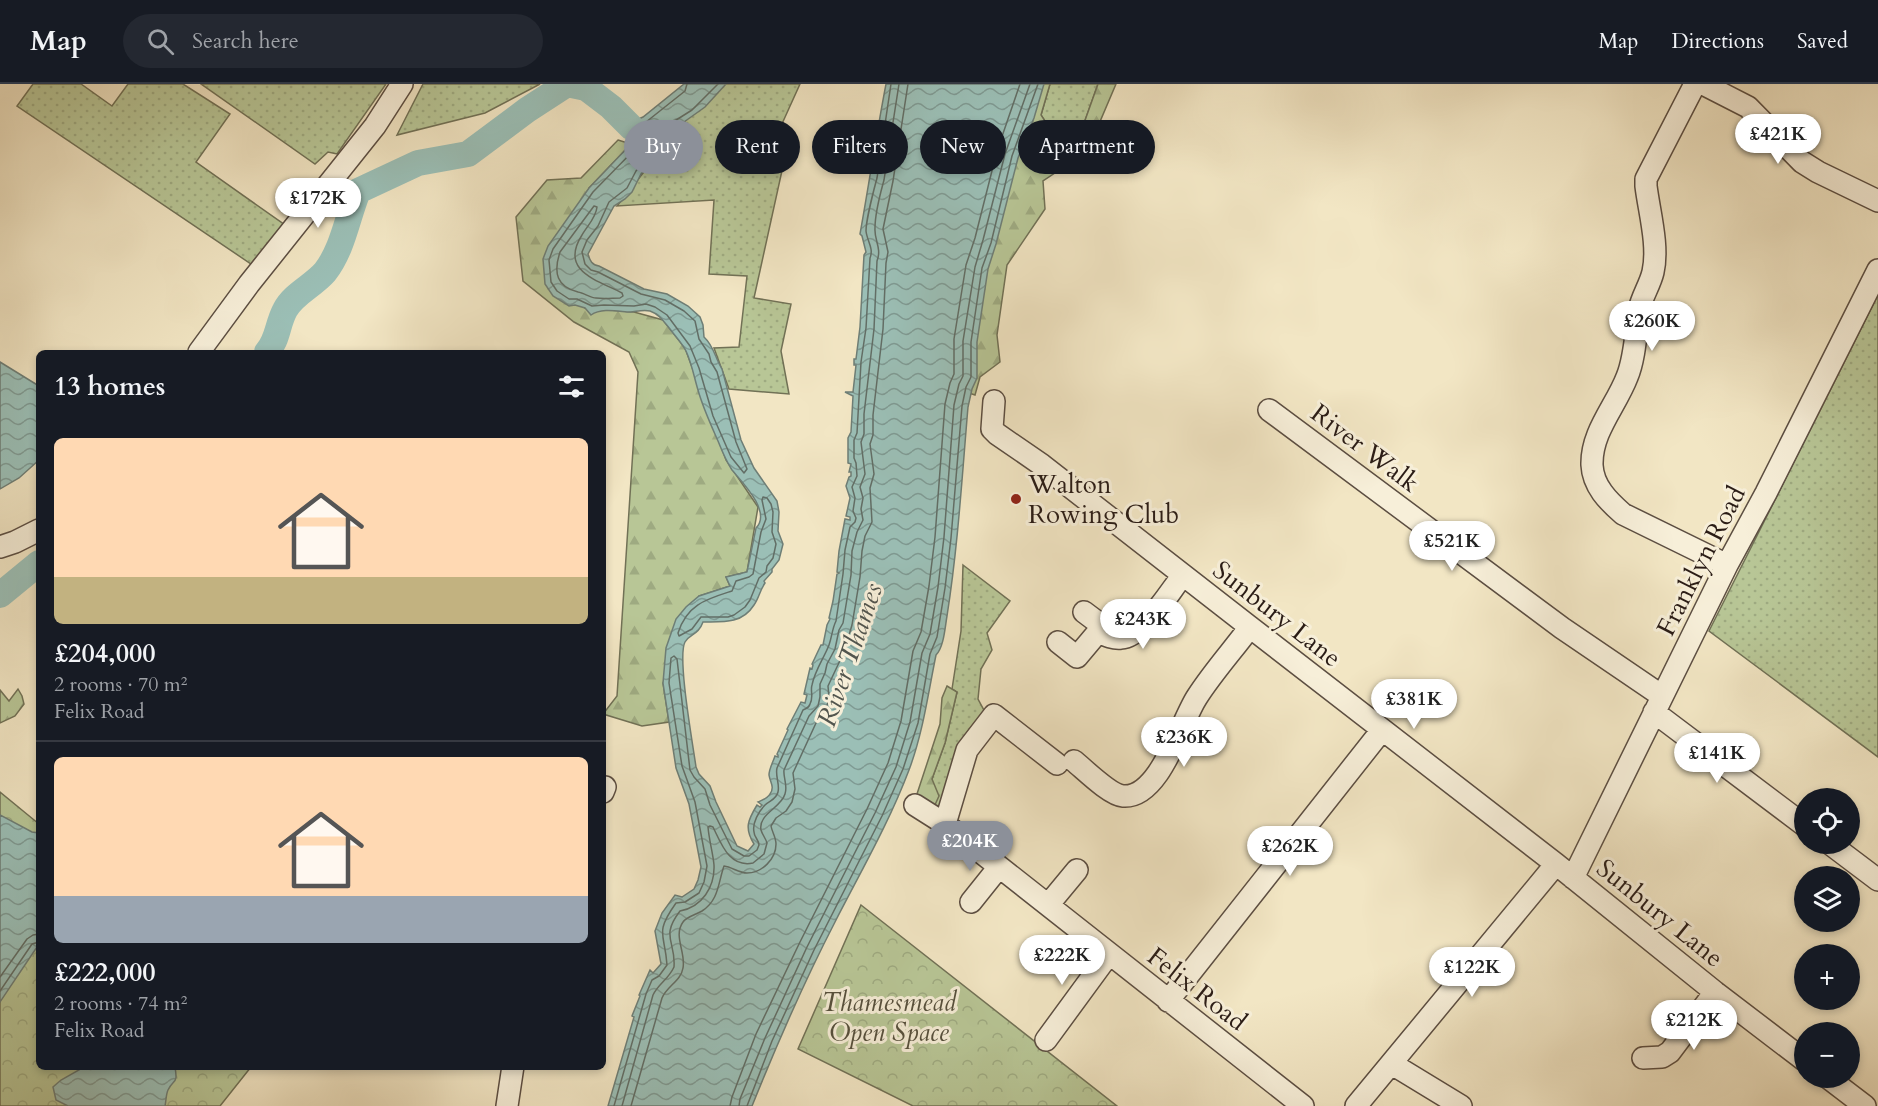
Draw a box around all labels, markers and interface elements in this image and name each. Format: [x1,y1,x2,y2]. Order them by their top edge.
search box [123,14,543,68]
text: Map [30,22,87,60]
icon: search [144,25,177,58]
text: Search here [192,26,299,56]
text: Map [1598,27,1638,56]
text: Directions [1671,27,1764,56]
text: Saved [1797,27,1848,56]
pin: £421K [1736,114,1820,165]
chip: Buy [624,120,703,174]
chip: Rent [715,120,800,174]
chip: Filters [812,120,908,174]
chip: New [920,120,1006,174]
chip: Apartment [1018,120,1155,174]
text: £421K [1749,120,1807,147]
pin: £172K [276,178,360,229]
text: £172K [289,184,347,211]
pin: £260K [1610,301,1694,352]
text: £260K [1623,307,1681,334]
text: 13 homes [54,369,165,404]
icon: filters [555,370,588,403]
street label: River Walk [1304,396,1426,500]
place label: Walton Rowing Club [1027,467,1179,532]
icon: home [267,477,375,585]
street label: Franklyn Road [1648,480,1754,642]
marker: Walton Rowing Club [1009,492,1023,506]
pin: £521K [1410,521,1494,572]
text: £521K [1423,527,1481,554]
street label: Sunbury Lane [1206,553,1348,675]
water label: River Thames [808,578,892,732]
pin: £243K [1101,599,1185,650]
text: £243K [1114,605,1172,632]
text: £204,000 [54,636,156,671]
text: 2 rooms · 70 m² [54,671,187,698]
pin: £381K [1372,679,1456,730]
text: £381K [1385,685,1443,712]
text: Felix Road [54,698,144,725]
pin: £236K [1142,717,1226,768]
text: £236K [1155,723,1213,750]
pin: £141K [1675,733,1759,784]
text: £141K [1688,739,1746,766]
map controls [1794,788,1860,1088]
button: locate [1794,788,1860,854]
icon: home [267,796,375,904]
pin: £204K [928,821,1012,872]
pin: £262K [1248,826,1332,877]
text: £204K [941,827,999,854]
text: £262K [1261,832,1319,859]
street label: Sunbury Lane [1589,851,1731,975]
button: layers [1794,866,1860,932]
pin: £222K [1020,935,1104,986]
street label: Felix Road [1140,939,1254,1039]
text: £222K [1033,941,1091,968]
button: + [1794,944,1860,1010]
pin: £122K [1430,947,1514,998]
text: £122K [1443,953,1501,980]
text: £222,000 [54,955,156,990]
park label: Thamesmead Open Space [822,985,958,1050]
text: 2 rooms · 74 m² [54,990,187,1017]
pin: £212K [1652,1000,1736,1051]
text: £212K [1665,1006,1723,1033]
text: Felix Road [54,1017,144,1044]
button: − [1794,1022,1860,1088]

